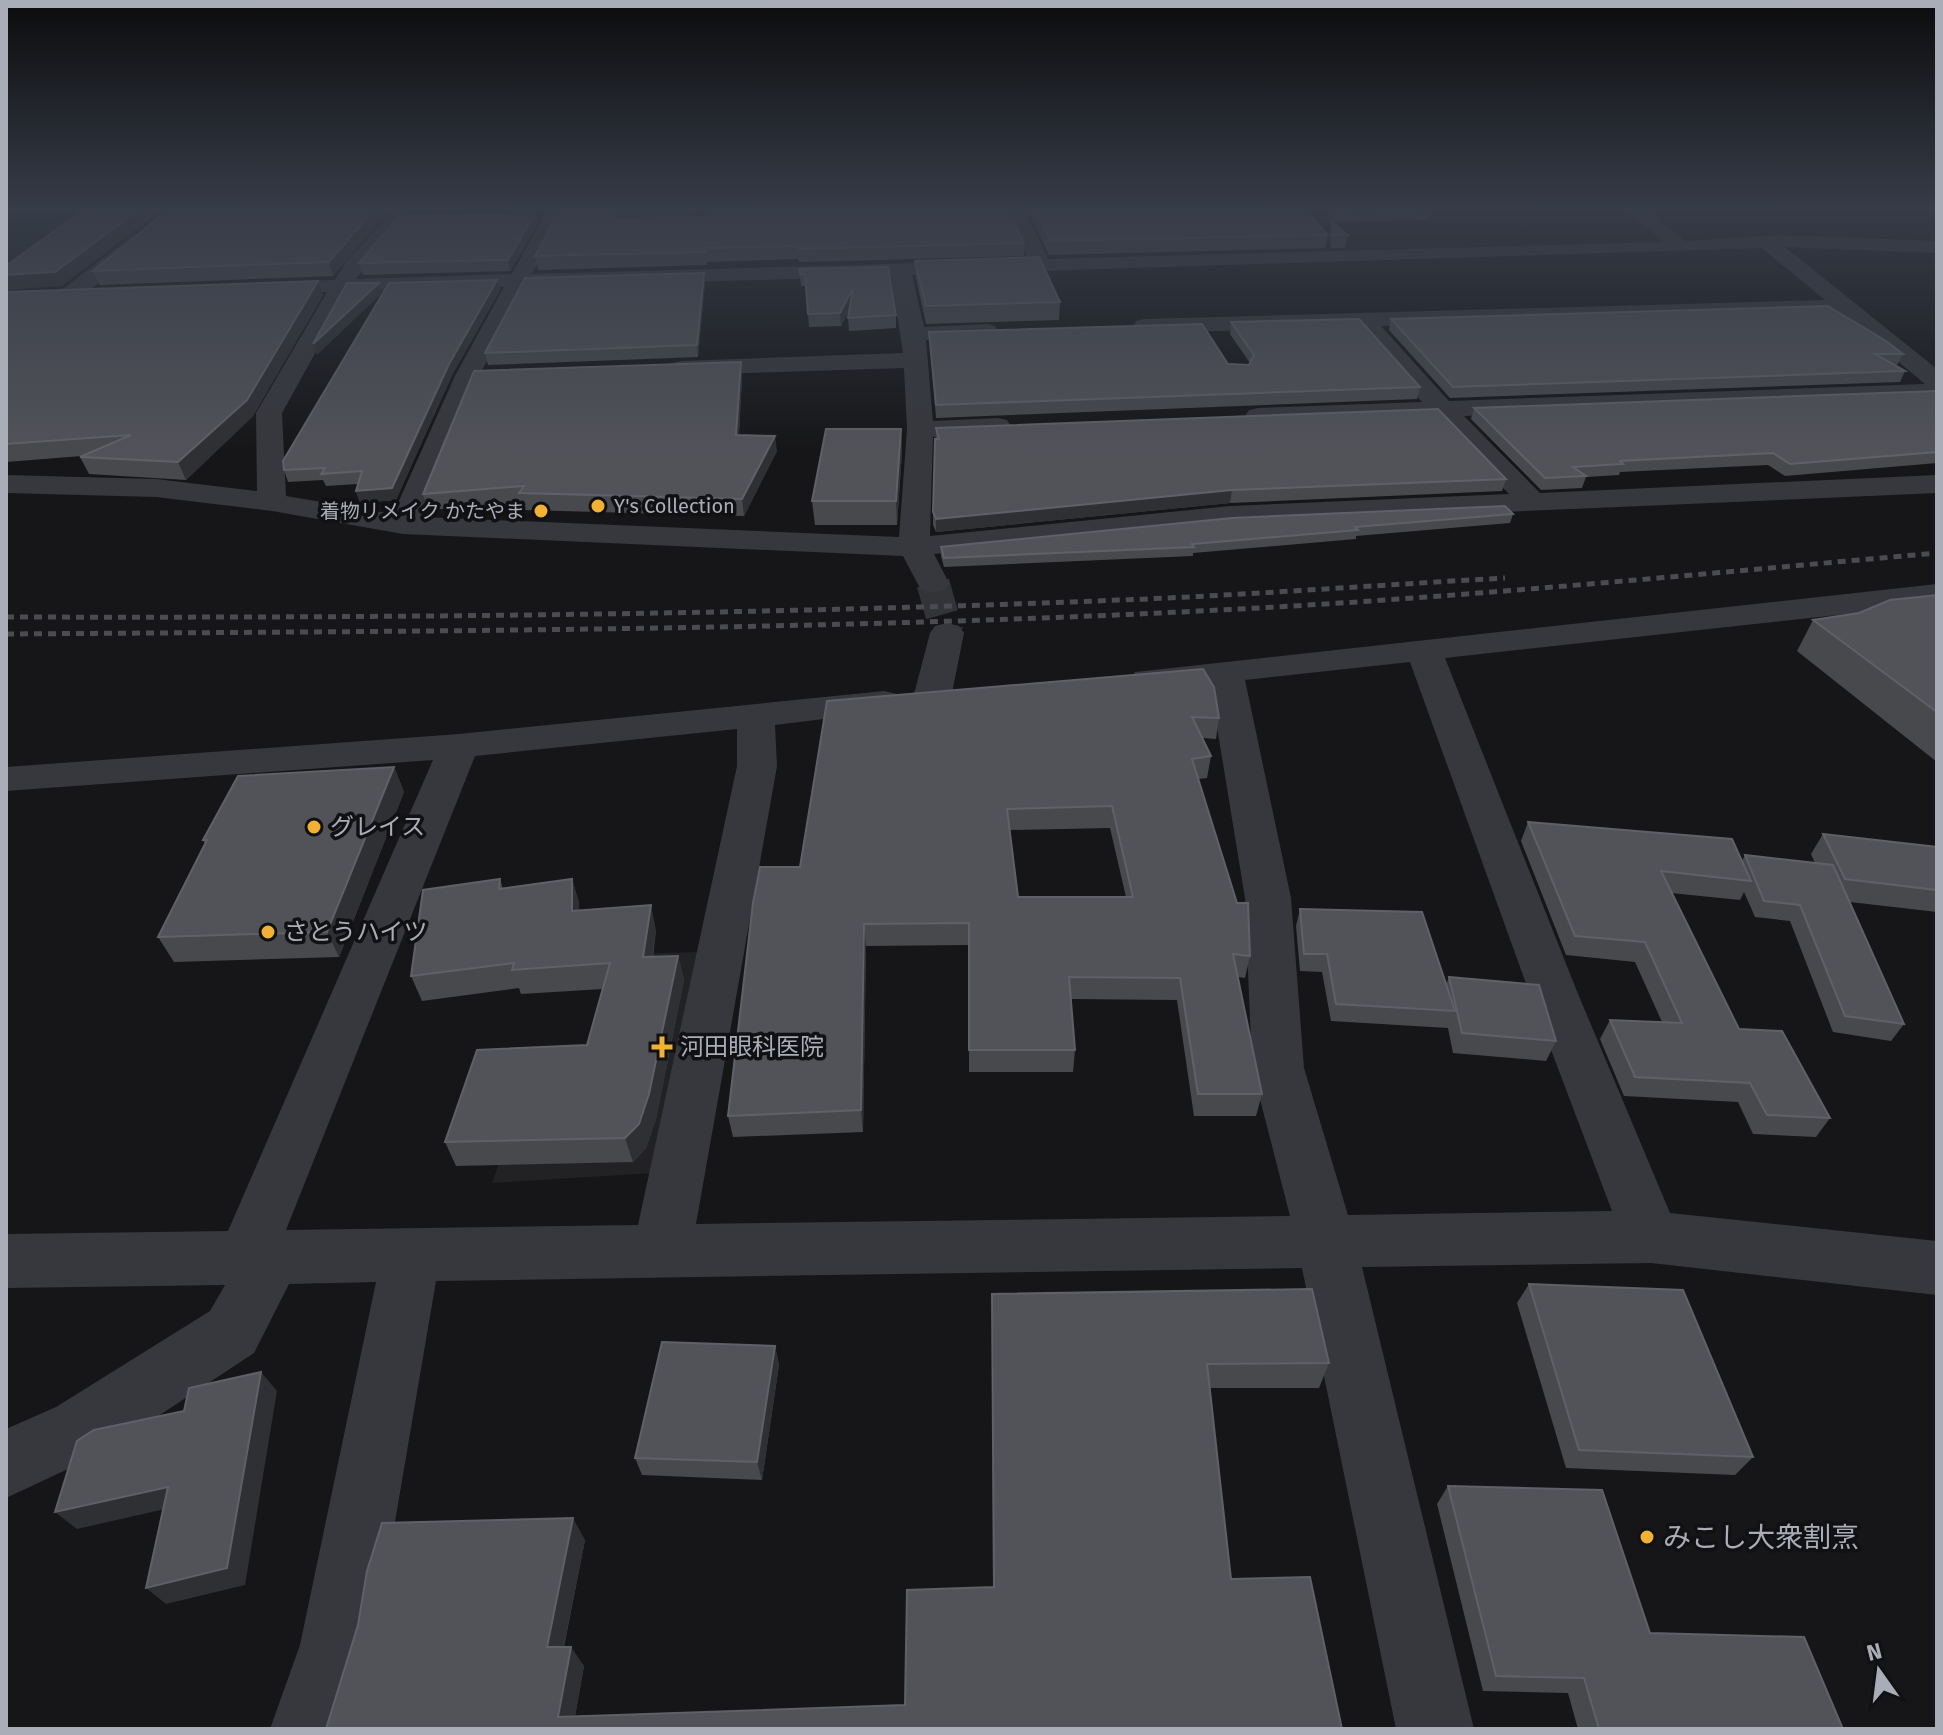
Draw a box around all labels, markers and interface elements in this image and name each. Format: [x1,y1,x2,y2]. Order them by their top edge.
place label: Y's Collection [614,494,735,518]
marker: Y's Collection [589,497,607,515]
place label: 着物リメイク かたやま [320,499,525,523]
marker: 着物リメイク かたやま [532,502,550,520]
place label: グレイス [330,813,425,841]
marker: グレイス [305,818,323,836]
place label: さとうハイツ [284,918,428,946]
marker: さとうハイツ [259,923,277,941]
place label: 河田眼科医院 [680,1033,824,1061]
marker: 河田眼科医院 [651,1036,673,1058]
place label: みこし大衆割烹 [1663,1521,1859,1554]
marker: みこし大衆割烹 [1638,1528,1656,1546]
north arrow [1839,1631,1919,1711]
text: N [1864,1637,1885,1667]

